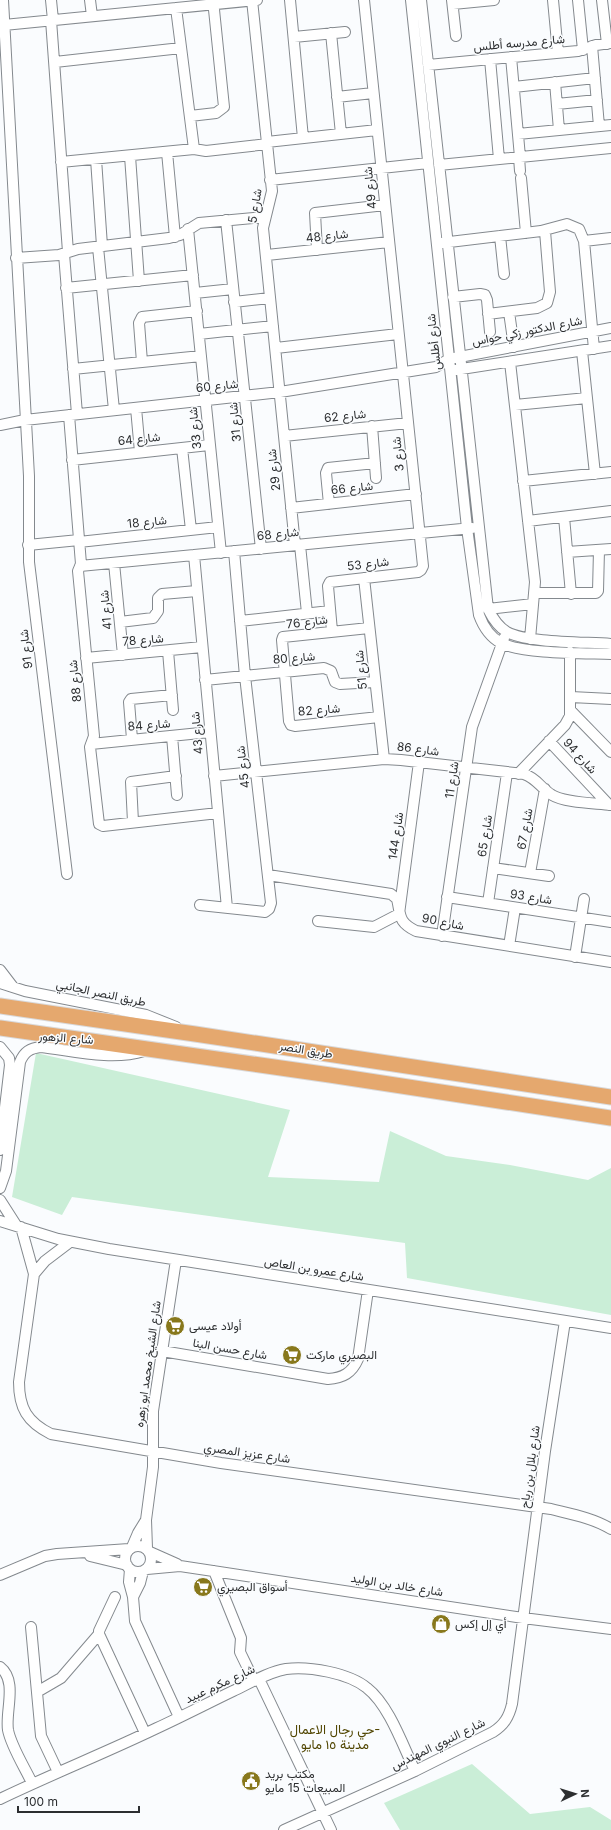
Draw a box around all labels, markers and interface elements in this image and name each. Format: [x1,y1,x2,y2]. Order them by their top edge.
street label: شارع مدرسه أطلس [473,31,566,56]
street label: شارع 49 [360,166,381,210]
street label: شارع 5 [244,188,267,225]
street label: شارع 48 [305,226,349,247]
street label: شارع الدكتور زكي حواس [470,312,584,352]
street label: شارع أطلس [423,313,446,371]
street label: شارع 60 [195,376,239,397]
street label: شارع 31 [225,401,246,443]
street label: شارع 33 [185,406,206,450]
street label: شارع 62 [323,406,367,427]
street label: شارع 64 [117,429,161,450]
street label: شارع 3 [388,436,409,472]
street label: شارع 29 [264,448,285,492]
street label: شارع 66 [330,478,374,499]
street label: شارع 18 [126,512,168,533]
street label: شارع 68 [256,524,300,545]
street label: شارع 53 [346,553,390,576]
street label: شارع 41 [96,589,117,631]
street label: شارع 76 [285,612,329,633]
street label: شارع 91 [16,628,37,670]
street label: شارع 78 [122,630,164,651]
street label: شارع 80 [272,648,316,669]
street label: شارع 51 [351,649,372,691]
street label: شارع 88 [65,659,86,703]
street label: شارع 82 [297,700,341,721]
street label: شارع 43 [187,711,208,755]
street label: شارع 84 [127,715,171,736]
street label: شارع 94 [559,735,600,778]
street label: شارع 86 [396,738,440,761]
street label: شارع 45 [232,745,255,789]
street label: شارع 11 [441,760,464,800]
street label: شارع 67 [513,807,537,851]
street label: شارع 144 [385,811,408,861]
street label: شارع 65 [474,814,497,858]
street label: شارع 93 [509,886,553,909]
street label: شارع 90 [420,910,465,935]
street label: طريق النصر الجانبي [54,976,148,1012]
street label: شارع الزهور [37,1028,94,1049]
street label: طريق النصر [277,1038,334,1062]
street label: شارع عمرو بن العاص [263,1253,365,1286]
street label: شارع الشيخ محمد ابو زهره [131,1300,166,1428]
supermarket icon: أولاد عيسى [164,1315,186,1337]
place label: أولاد عيسى [189,1318,242,1334]
street label: شارع حسن البنا [191,1335,268,1364]
supermarket icon: البصيري ماركت [281,1344,303,1366]
place label: البصيري ماركت [306,1347,377,1365]
street label: شارع بلال بن رباح [516,1425,545,1510]
street label: شارع عزيز المصري [202,1439,291,1469]
street label: شارع خالد بن الوليد [350,1570,444,1601]
supermarket icon: أسواق البصيري [192,1576,214,1598]
place label: أسواق البصيري [217,1579,288,1597]
shop icon: أي إل إكس [430,1613,452,1635]
place label: أي إل إكس [455,1616,507,1634]
street label: شارع مكرم عبيد [182,1661,258,1708]
street label: شارع النبوي المهندس [388,1714,489,1776]
district label: حي رجال الاعمال- مدينة ١٥ مايو [290,1721,380,1753]
place label: مكتب بريد المبيعات 15 مايو [265,1766,345,1796]
public building icon: مكتب بريد المبيعات 15 مايو [240,1770,262,1792]
north arrow [555,1774,595,1814]
scale bar [18,1788,139,1814]
text: N [578,1789,592,1798]
text: 100 m [24,1794,58,1809]

